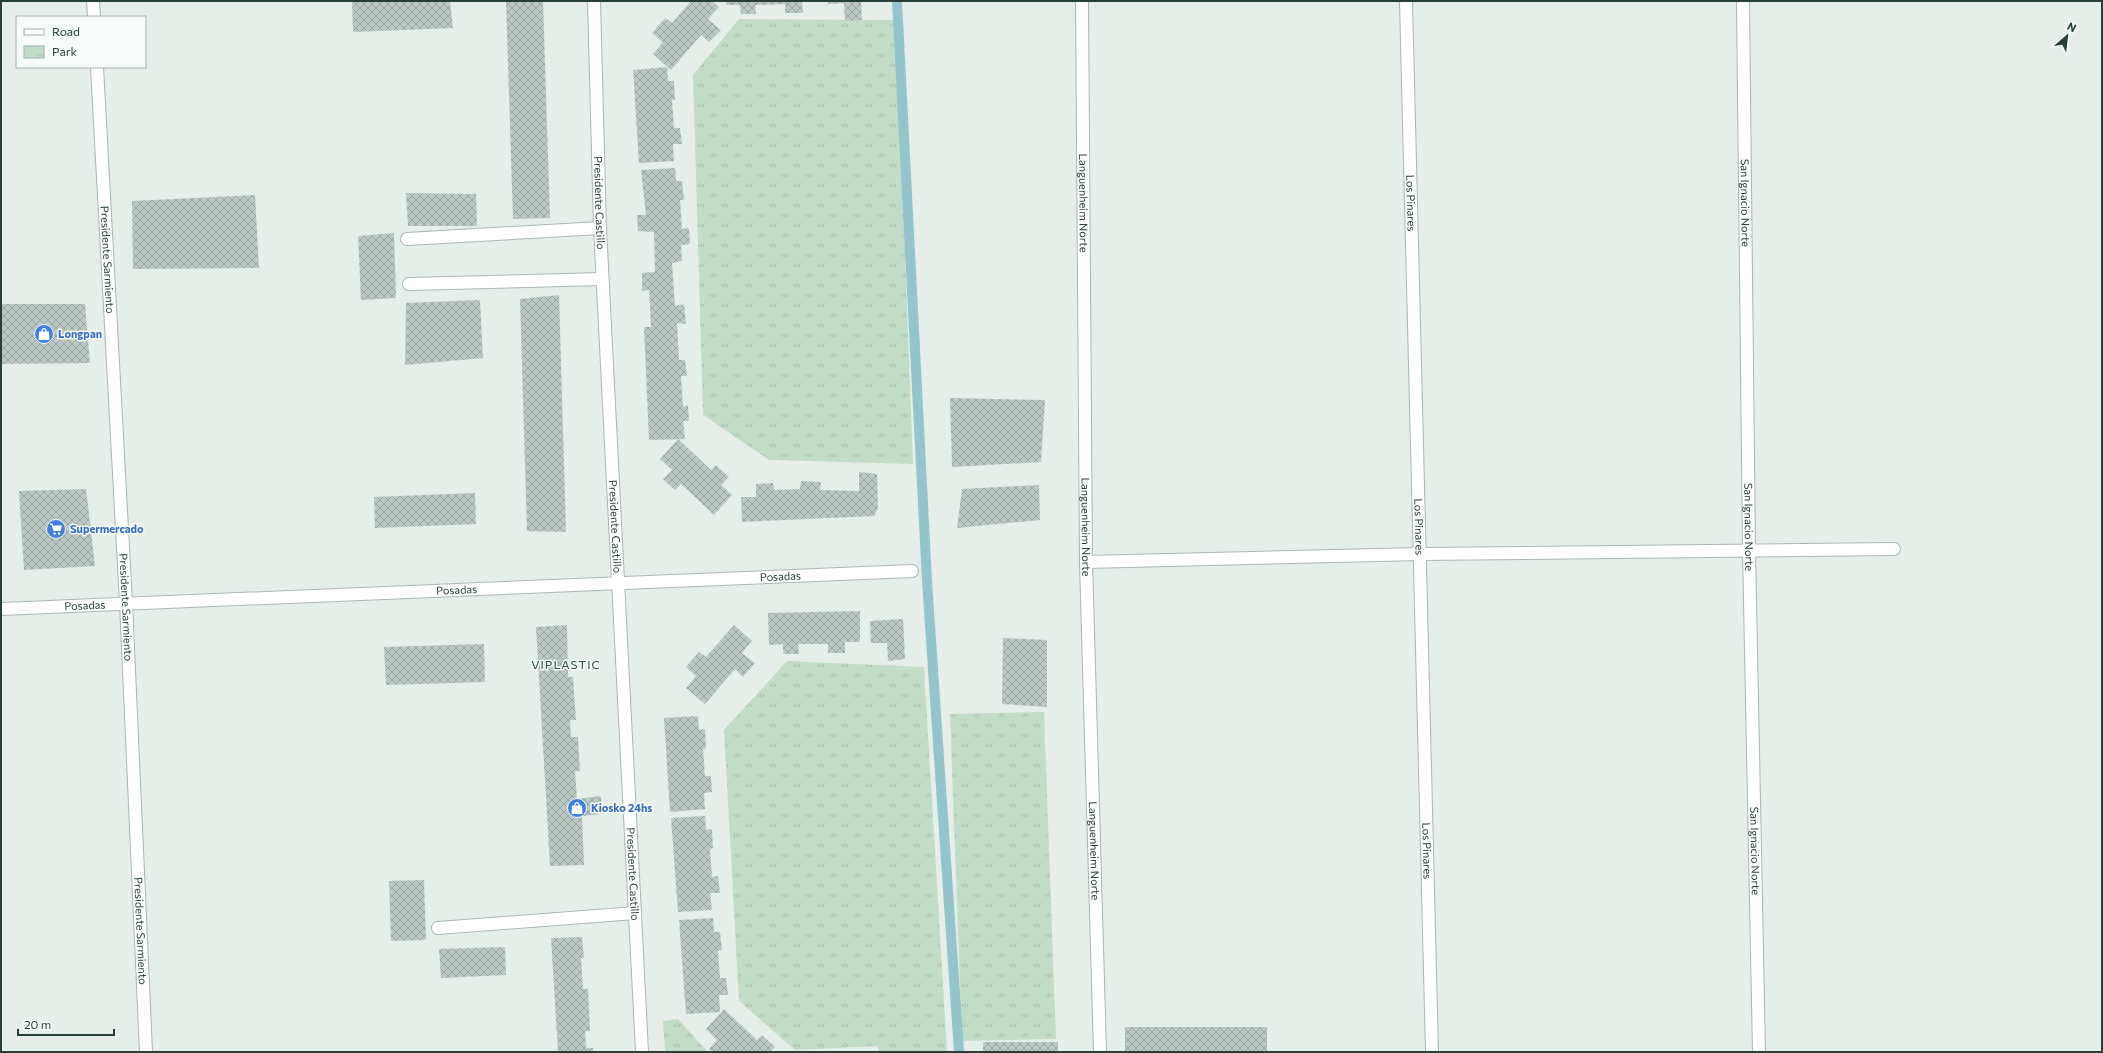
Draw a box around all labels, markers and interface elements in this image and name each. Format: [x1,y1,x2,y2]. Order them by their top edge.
legend [16,16,146,68]
north arrow [2047,16,2087,56]
text: N [2065,19,2079,34]
text: Road [52,24,80,38]
text: Park [52,44,78,58]
street label: Languenheim Norte [1077,154,1091,253]
street label: Presidente Castillo [592,156,608,250]
street label: San Ignacio Norte [1739,159,1753,247]
street label: Los Pinares [1404,174,1419,231]
street label: Presidente Sarmiento [99,206,117,314]
shop icon: Longpan [33,323,55,345]
place label: Longpan [58,327,102,340]
street label: Languenheim Norte [1079,478,1093,577]
street label: Presidente Castillo [607,480,625,574]
street label: San Ignacio Norte [1742,483,1756,571]
street label: Los Pinares [1412,498,1427,555]
supermarket icon: Supermercado [45,518,67,540]
place label: Supermercado [70,522,144,535]
street label: Presidente Sarmiento [117,553,136,662]
street label: Posadas [759,569,801,583]
street label: Posadas [436,582,477,597]
street label: Posadas [64,598,106,612]
district label: VIPLASTIC [531,657,601,671]
shop icon: Kiosko 24hs [566,797,588,819]
place label: Kiosko 24hs [591,801,652,814]
street label: Languenheim Norte [1087,801,1103,901]
street label: San Ignacio Norte [1748,807,1763,895]
street label: Los Pinares [1420,822,1435,879]
street label: Presidente Castillo [625,827,642,921]
street label: Presidente Sarmiento [132,877,150,985]
scale bar [18,1011,114,1037]
text: 20 m [24,1017,51,1031]

